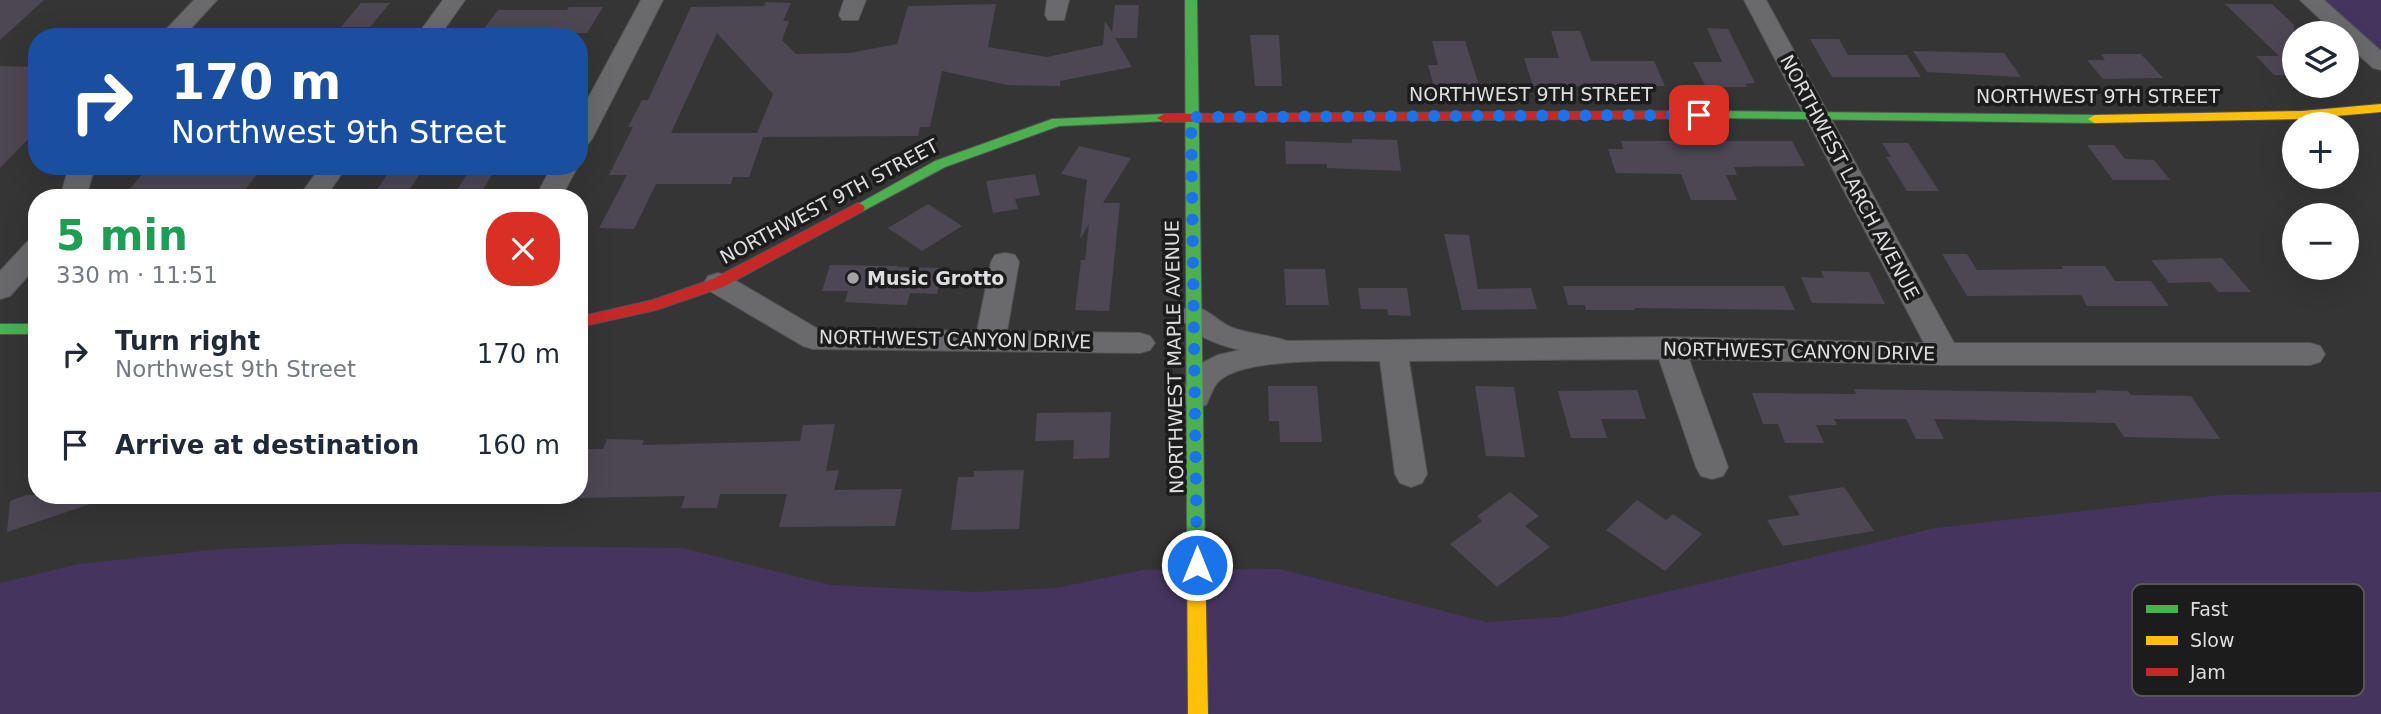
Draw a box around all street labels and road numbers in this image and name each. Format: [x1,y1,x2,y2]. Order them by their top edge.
street label: NORTHWEST LARCH AVENUE [1776,51,1924,303]
street label: NORTHWEST 9TH STREET [1409,83,1653,105]
street label: NORTHWEST 9TH STREET [1976,85,2220,107]
street label: NORTHWEST 9TH STREET [716,134,942,268]
street label: NORTHWEST MAPLE AVENUE [1161,220,1187,494]
street label: NORTHWEST CANYON DRIVE [819,326,1091,352]
street label: NORTHWEST CANYON DRIVE [1663,338,1935,364]

